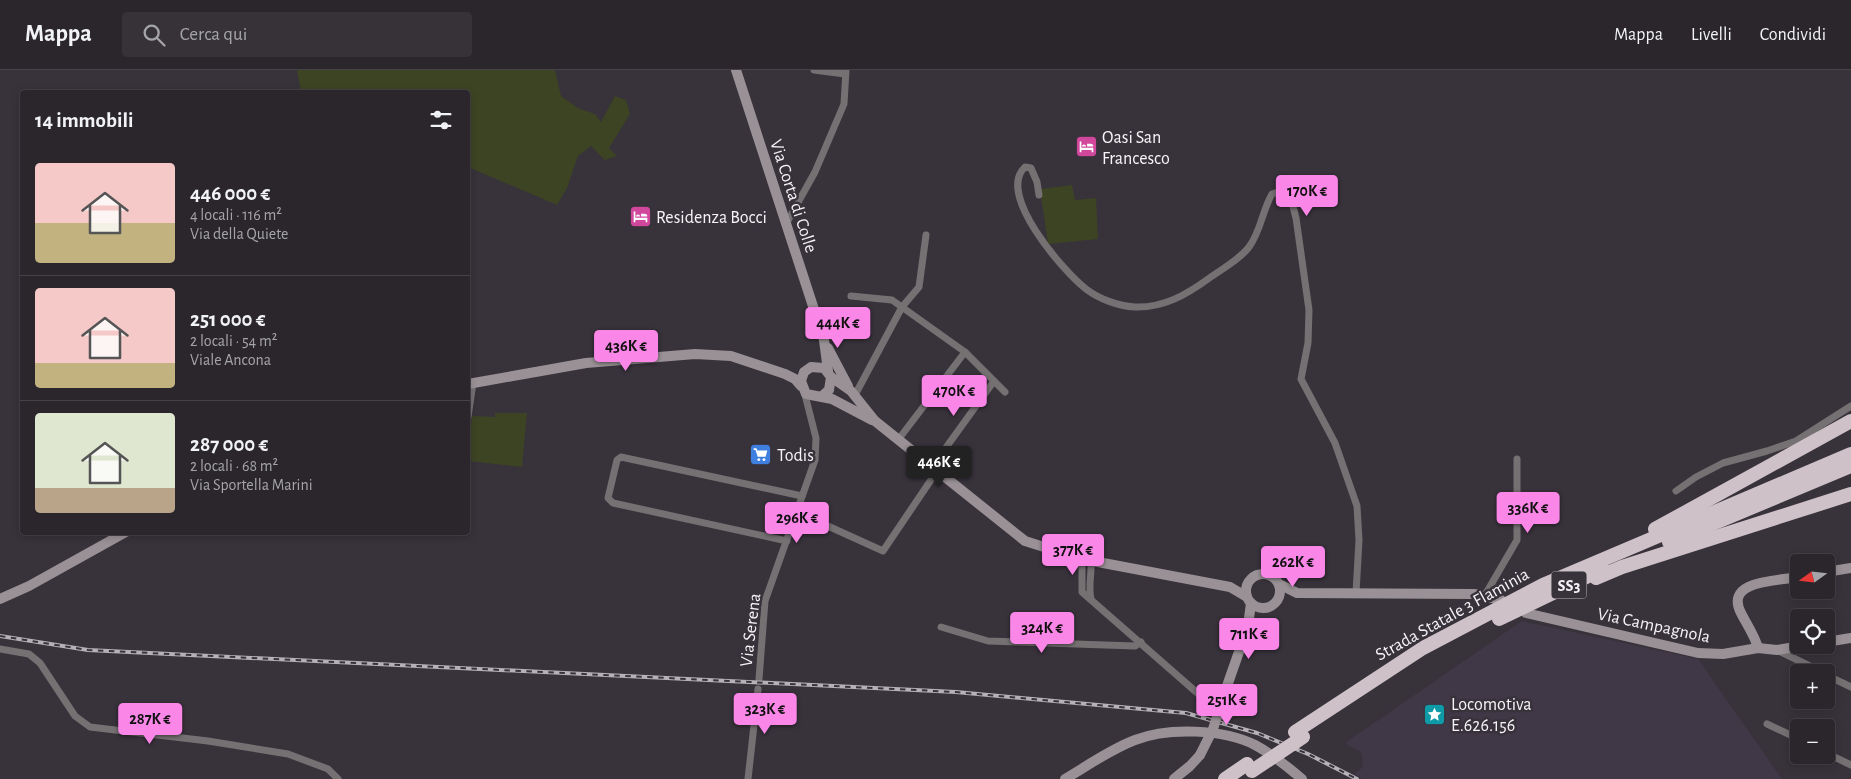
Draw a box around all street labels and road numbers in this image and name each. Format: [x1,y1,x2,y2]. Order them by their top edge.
street label: Via Corta di Colle [766,137,820,255]
street label: Strada Statale 3 Flaminia [1373,565,1532,665]
road number: SS3 [1552,572,1586,598]
street label: Via Serena [738,592,764,668]
street label: Via Campagnola [1596,605,1712,647]

